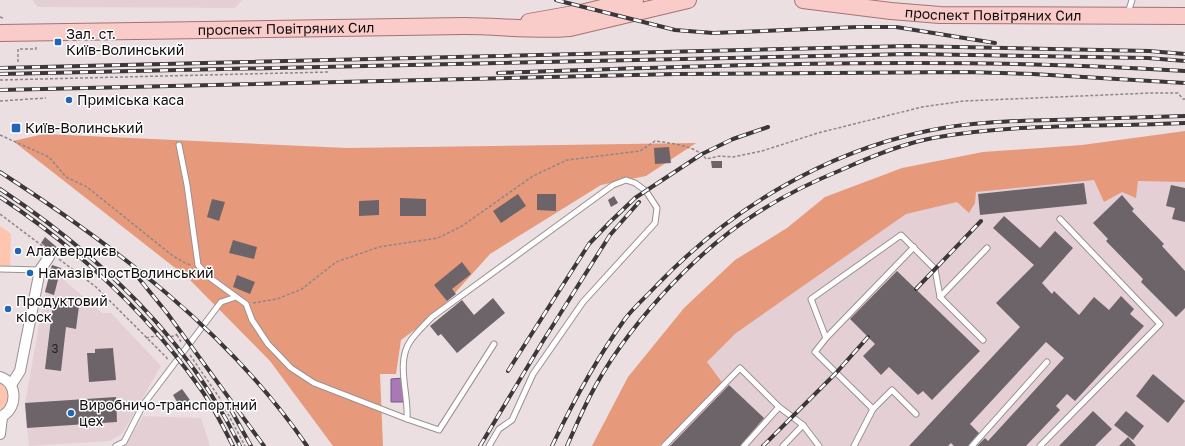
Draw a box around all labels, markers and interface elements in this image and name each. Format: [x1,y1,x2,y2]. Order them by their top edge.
street label: проспект Повітряних Сил [904,3,1082,24]
street label: проспект Повітряних Сил [197,18,374,38]
place label: Зал. ст. Київ-Волинський [66,25,184,58]
marker: Зал. ст. Київ-Волинський [53,37,63,47]
place label: Приміська каса [77,91,184,108]
marker: Приміська каса [64,95,74,105]
place label: Київ-Волинський [25,119,143,136]
marker: Київ-Волинський [10,122,22,134]
place label: Алахвердиєв [26,242,117,259]
marker: Алахвердиєв [13,246,23,256]
place label: Намазів ПостВолинський [38,264,213,281]
marker: Намазів ПостВолинський [25,268,35,278]
place label: Продуктовий кіоск [16,292,108,325]
marker: Продуктовий кіоск [3,304,13,314]
house number: 3 [51,341,59,356]
place label: Виробничо-транспортний цех [79,396,257,429]
marker: Виробничо-транспортний цех [66,408,76,418]

